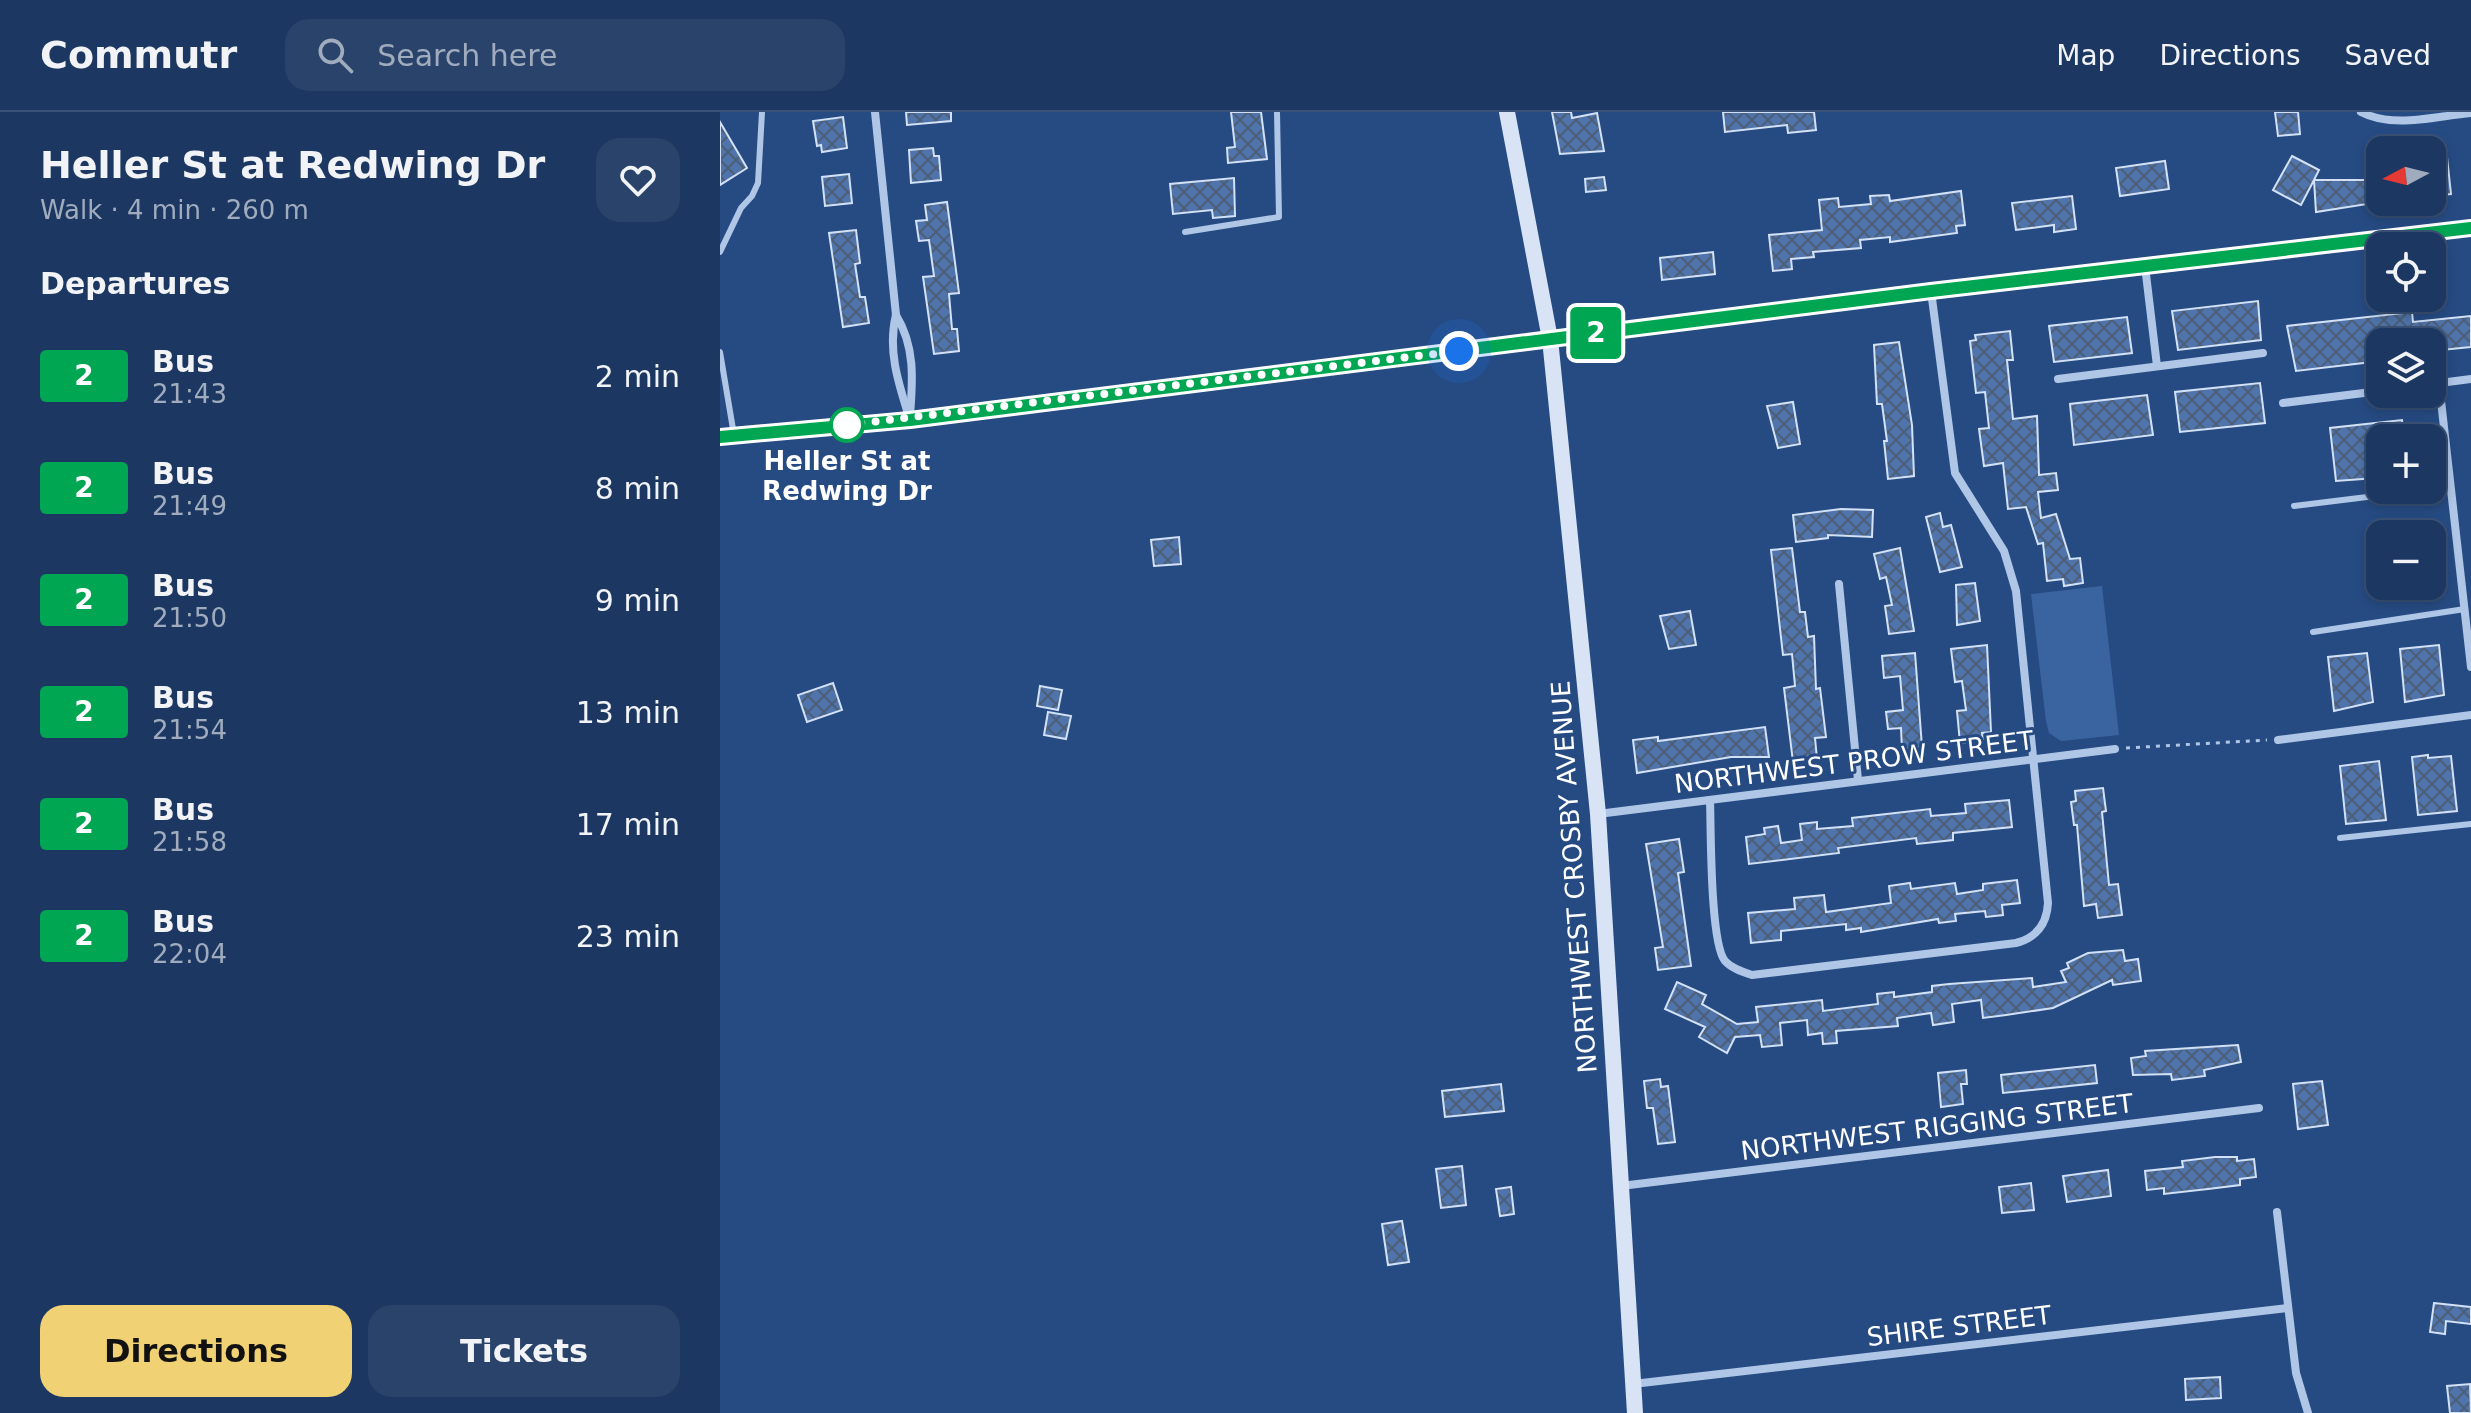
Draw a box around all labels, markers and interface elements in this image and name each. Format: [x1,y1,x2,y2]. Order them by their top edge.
search box [285,19,845,91]
text: Commutr [40,33,237,77]
icon: search [313,33,357,77]
text: Search here [377,38,557,73]
text: Map [2056,39,2115,72]
text: Directions [2159,39,2300,72]
text: Saved [2344,39,2431,72]
north arrow [2366,136,2446,216]
map controls [2366,136,2446,600]
button: heart [596,138,680,222]
text: Heller St at Redwing Dr [40,143,545,187]
text: Walk · 4 min · 260 m [40,195,309,225]
button: locate [2366,232,2446,312]
text: Departures [40,266,230,301]
line badge: 2 [1570,307,1622,359]
text: 2 [1586,316,1606,349]
button: layers [2366,328,2446,408]
your location [1439,331,1479,371]
text: Bus [152,344,214,379]
text: 2 [74,359,94,392]
text: 2 min [595,359,680,394]
text: 21:43 [152,379,227,409]
marker: Heller St at Redwing Dr [830,408,864,442]
button: + [2366,424,2446,504]
place label: Heller St at Redwing Dr [762,446,932,506]
text: Bus [152,456,214,491]
text: 2 [74,471,94,504]
text: 8 min [595,471,680,506]
text: 21:49 [152,491,227,521]
button: − [2366,520,2446,600]
text: Bus [152,568,214,603]
text: 2 [74,583,94,616]
text: 9 min [595,583,680,618]
text: 21:50 [152,603,227,633]
text: Bus [152,680,214,715]
street label: NORTHWEST CROSBY AVENUE [1545,680,1603,1074]
text: 2 [74,695,94,728]
text: 13 min [576,695,680,730]
text: 21:54 [152,715,227,745]
street label: NORTHWEST PROW STREET [1673,725,2035,799]
text: Bus [152,792,214,827]
text: 2 [74,807,94,840]
text: 17 min [576,807,680,842]
text: 21:58 [152,827,227,857]
text: Bus [152,904,214,939]
text: 2 [74,919,94,952]
text: 23 min [576,919,680,954]
text: 22:04 [152,939,227,969]
street label: NORTHWEST RIGGING STREET [1739,1088,2135,1166]
street label: SHIRE STREET [1865,1300,2053,1352]
button: Directions [40,1305,352,1397]
button: Tickets [368,1305,680,1397]

